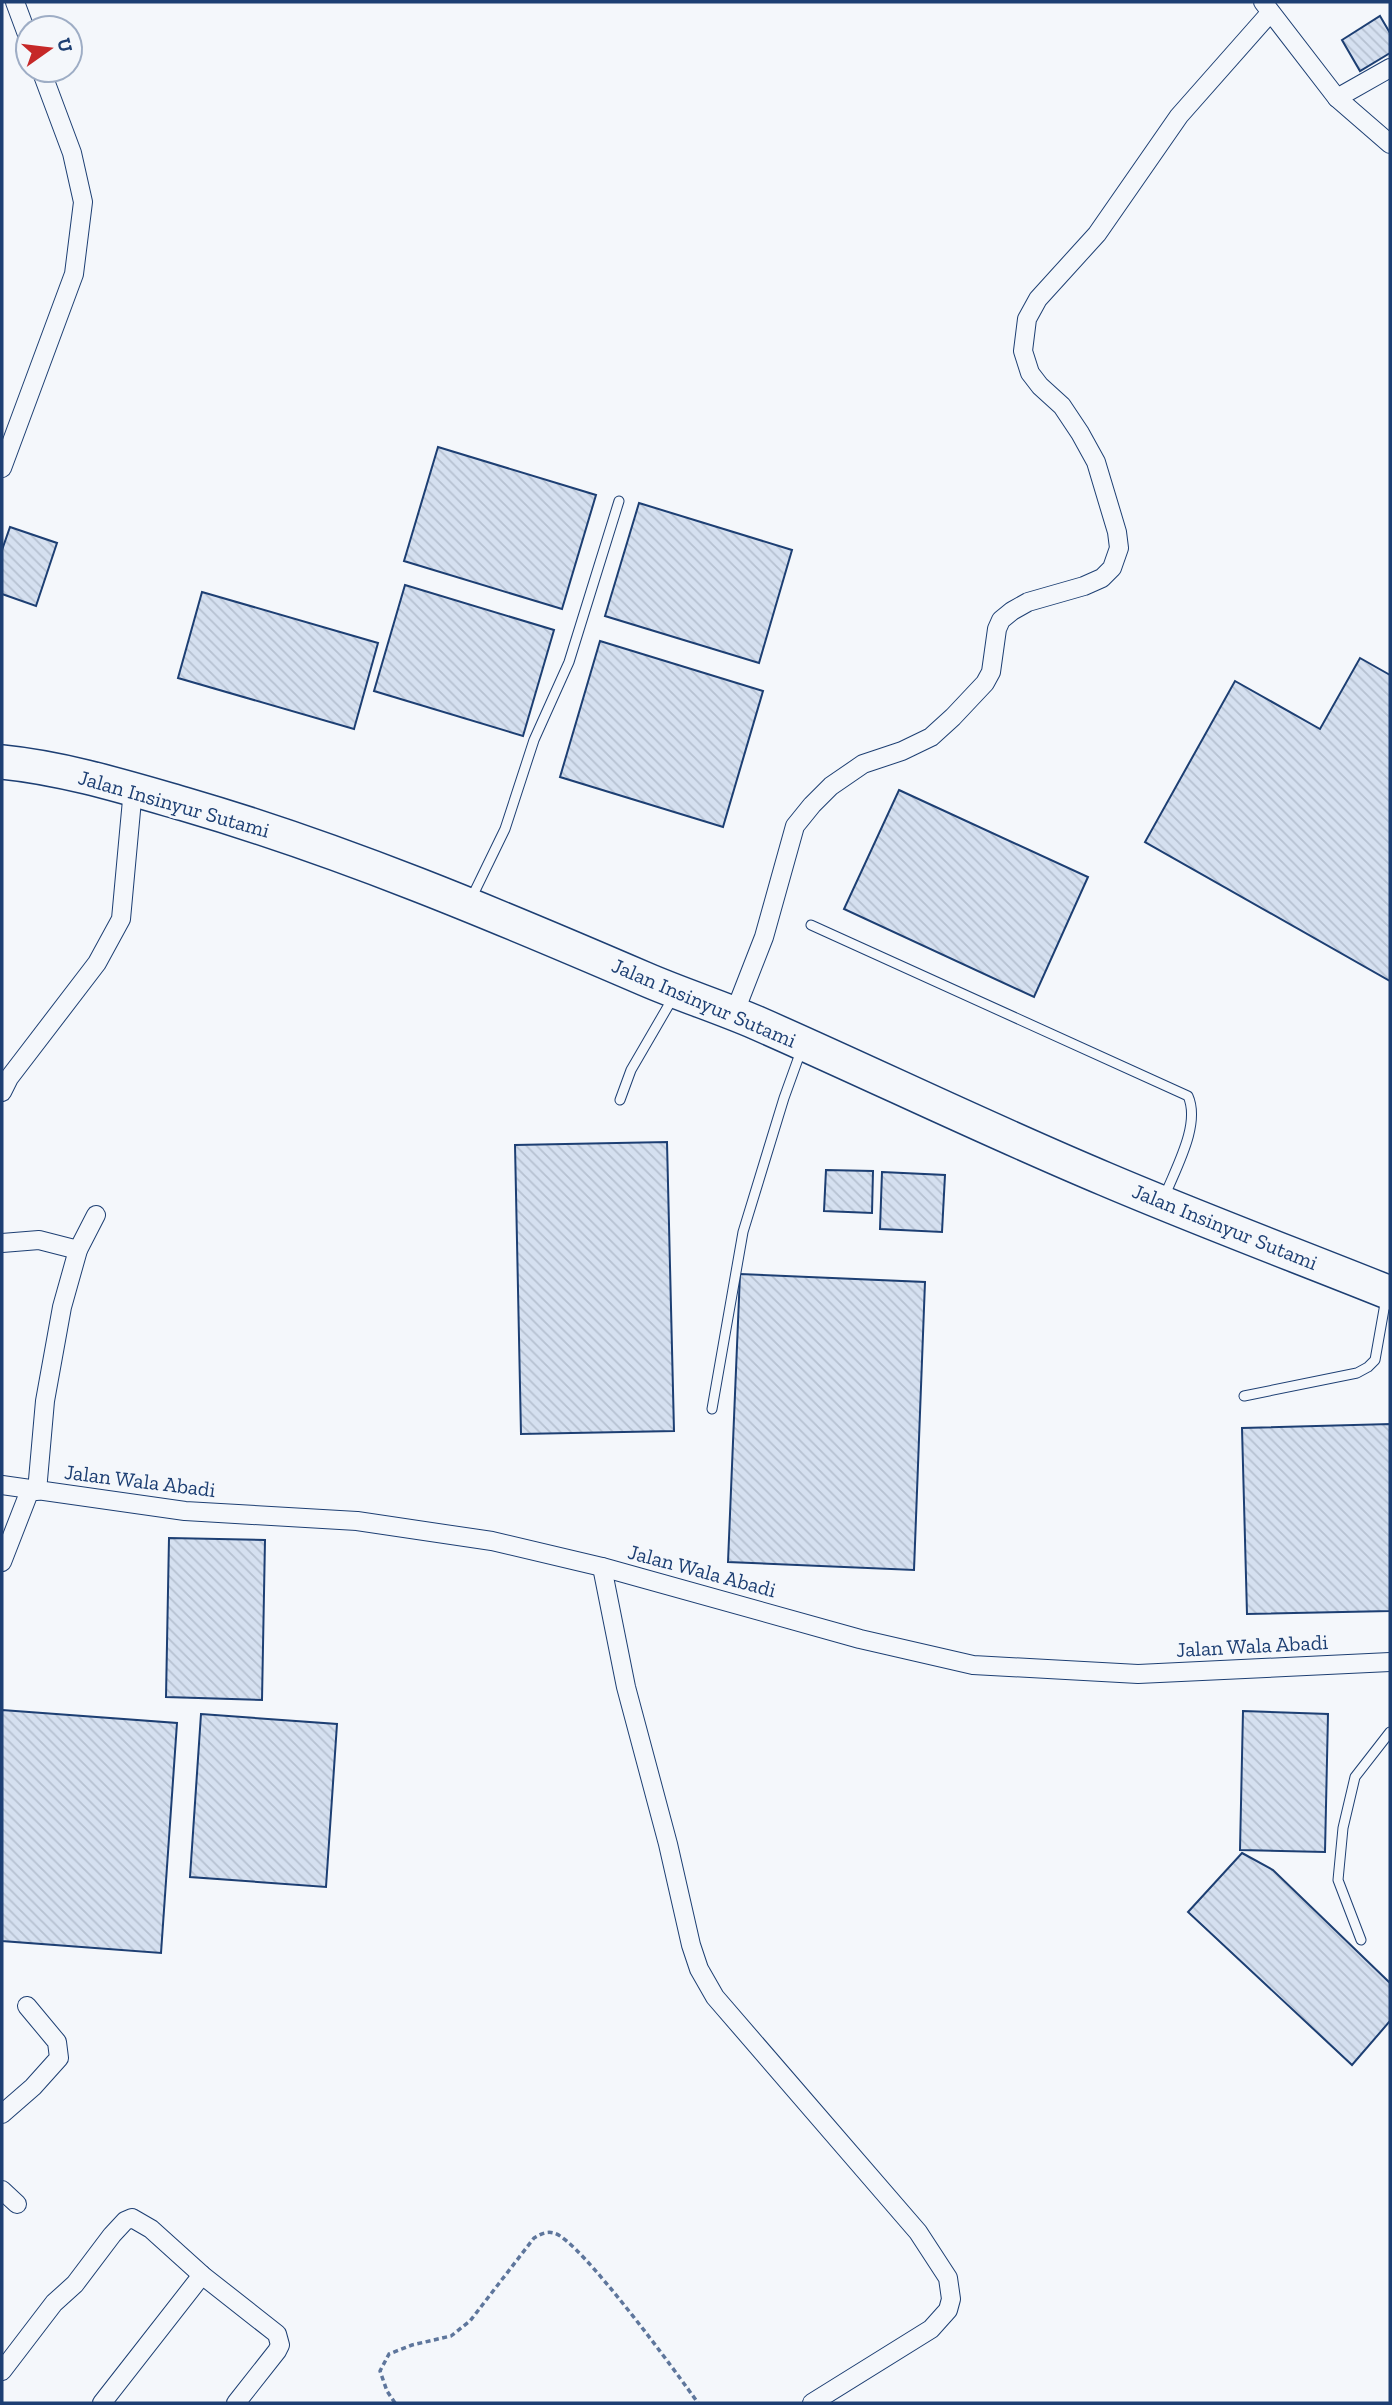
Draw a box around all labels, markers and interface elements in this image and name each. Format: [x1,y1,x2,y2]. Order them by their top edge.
north arrow [14,14,84,84]
text: U [52,36,78,55]
street label: Jalan Insinyur Sutami [76,764,273,843]
street label: Jalan Insinyur Sutami [608,952,800,1053]
street label: Jalan Insinyur Sutami [1129,1178,1322,1275]
street label: Jalan Wala Abadi [63,1459,217,1502]
street label: Jalan Wala Abadi [625,1539,779,1602]
street label: Jalan Wala Abadi [1175,1629,1329,1662]

